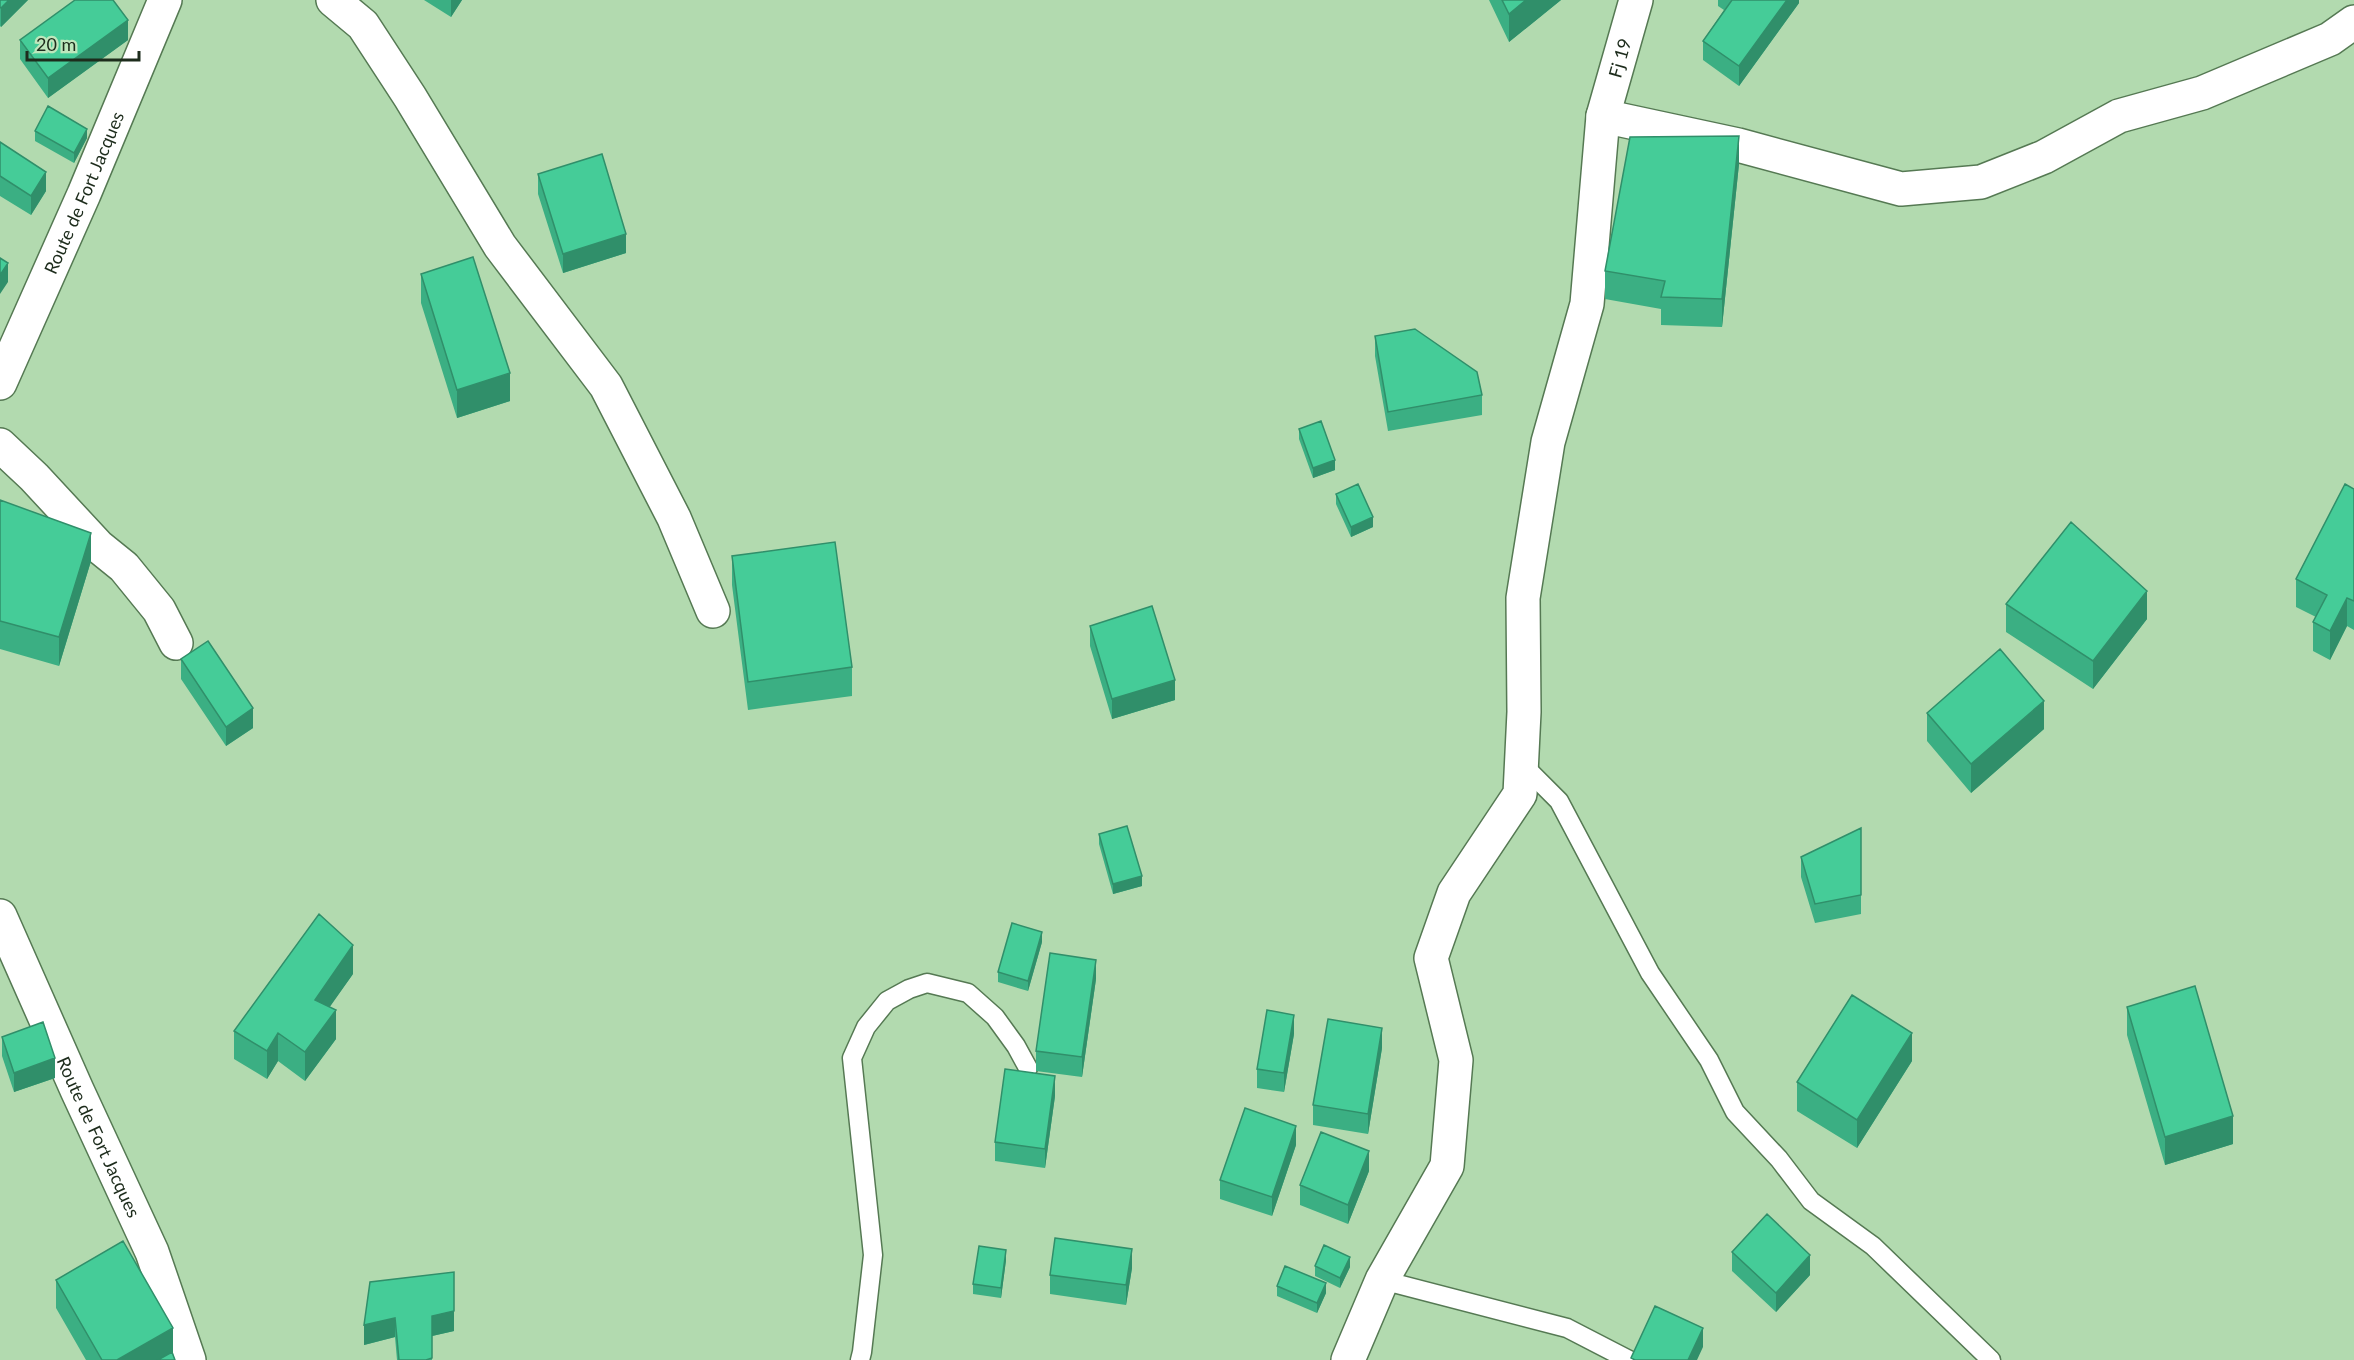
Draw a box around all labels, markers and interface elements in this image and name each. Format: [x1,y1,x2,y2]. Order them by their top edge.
scale bar [27,24,140,62]
text: 20 m [36,33,76,55]
street label: Fj 19 [1603,36,1636,80]
street label: Route de Fort Jacques [39,108,128,277]
street label: Route de Fort Jacques [53,1053,145,1221]

